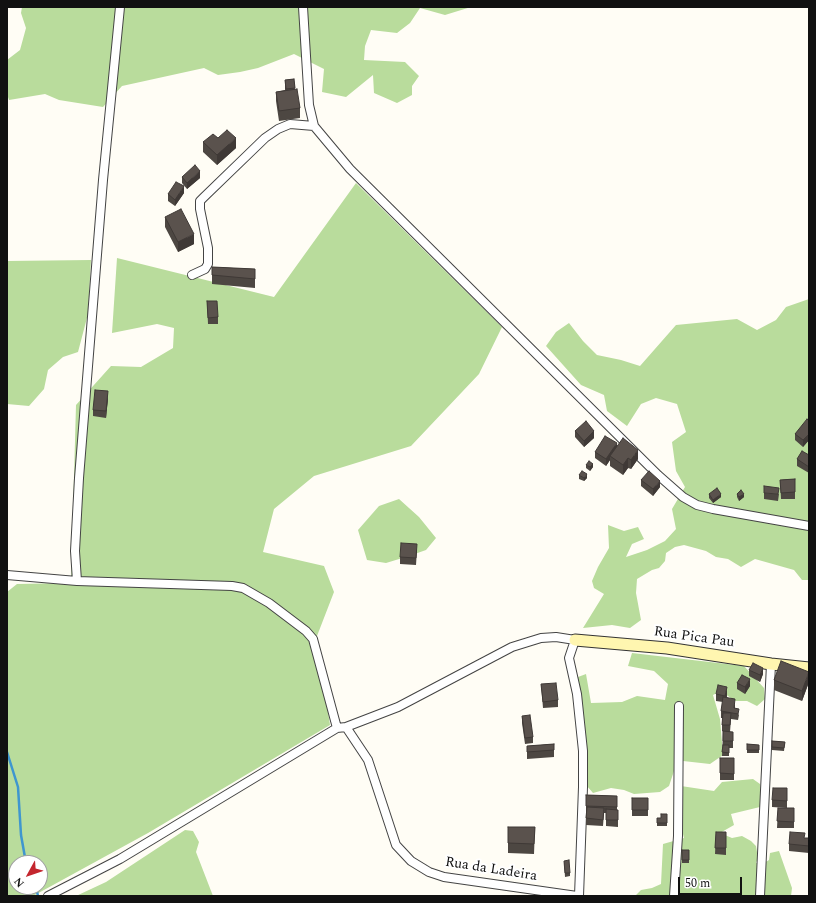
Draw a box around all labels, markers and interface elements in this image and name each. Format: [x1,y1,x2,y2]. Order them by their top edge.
street label: Rua Pica Pau [653,624,735,652]
street label: Rua da Ladeira [444,854,538,886]
north arrow [8,855,48,895]
scale bar [680,869,744,895]
text: N [10,873,29,891]
text: 50 m [685,874,710,893]

